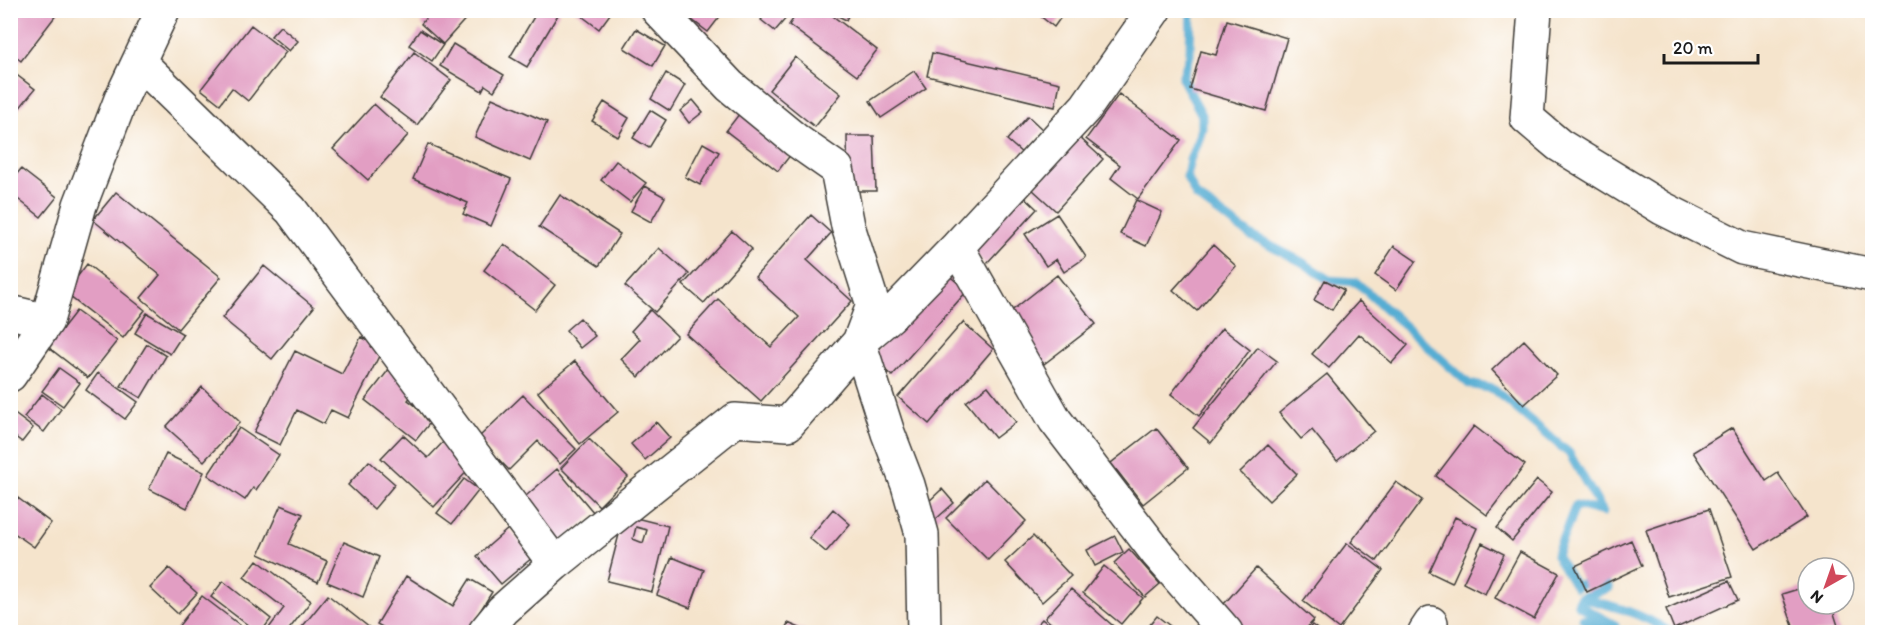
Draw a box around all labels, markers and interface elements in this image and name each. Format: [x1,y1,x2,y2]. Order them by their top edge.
scale bar [1664,27,1758,65]
text: 20 m [1673,37,1713,59]
north arrow [1796,556,1856,616]
text: N [1806,586,1827,608]

